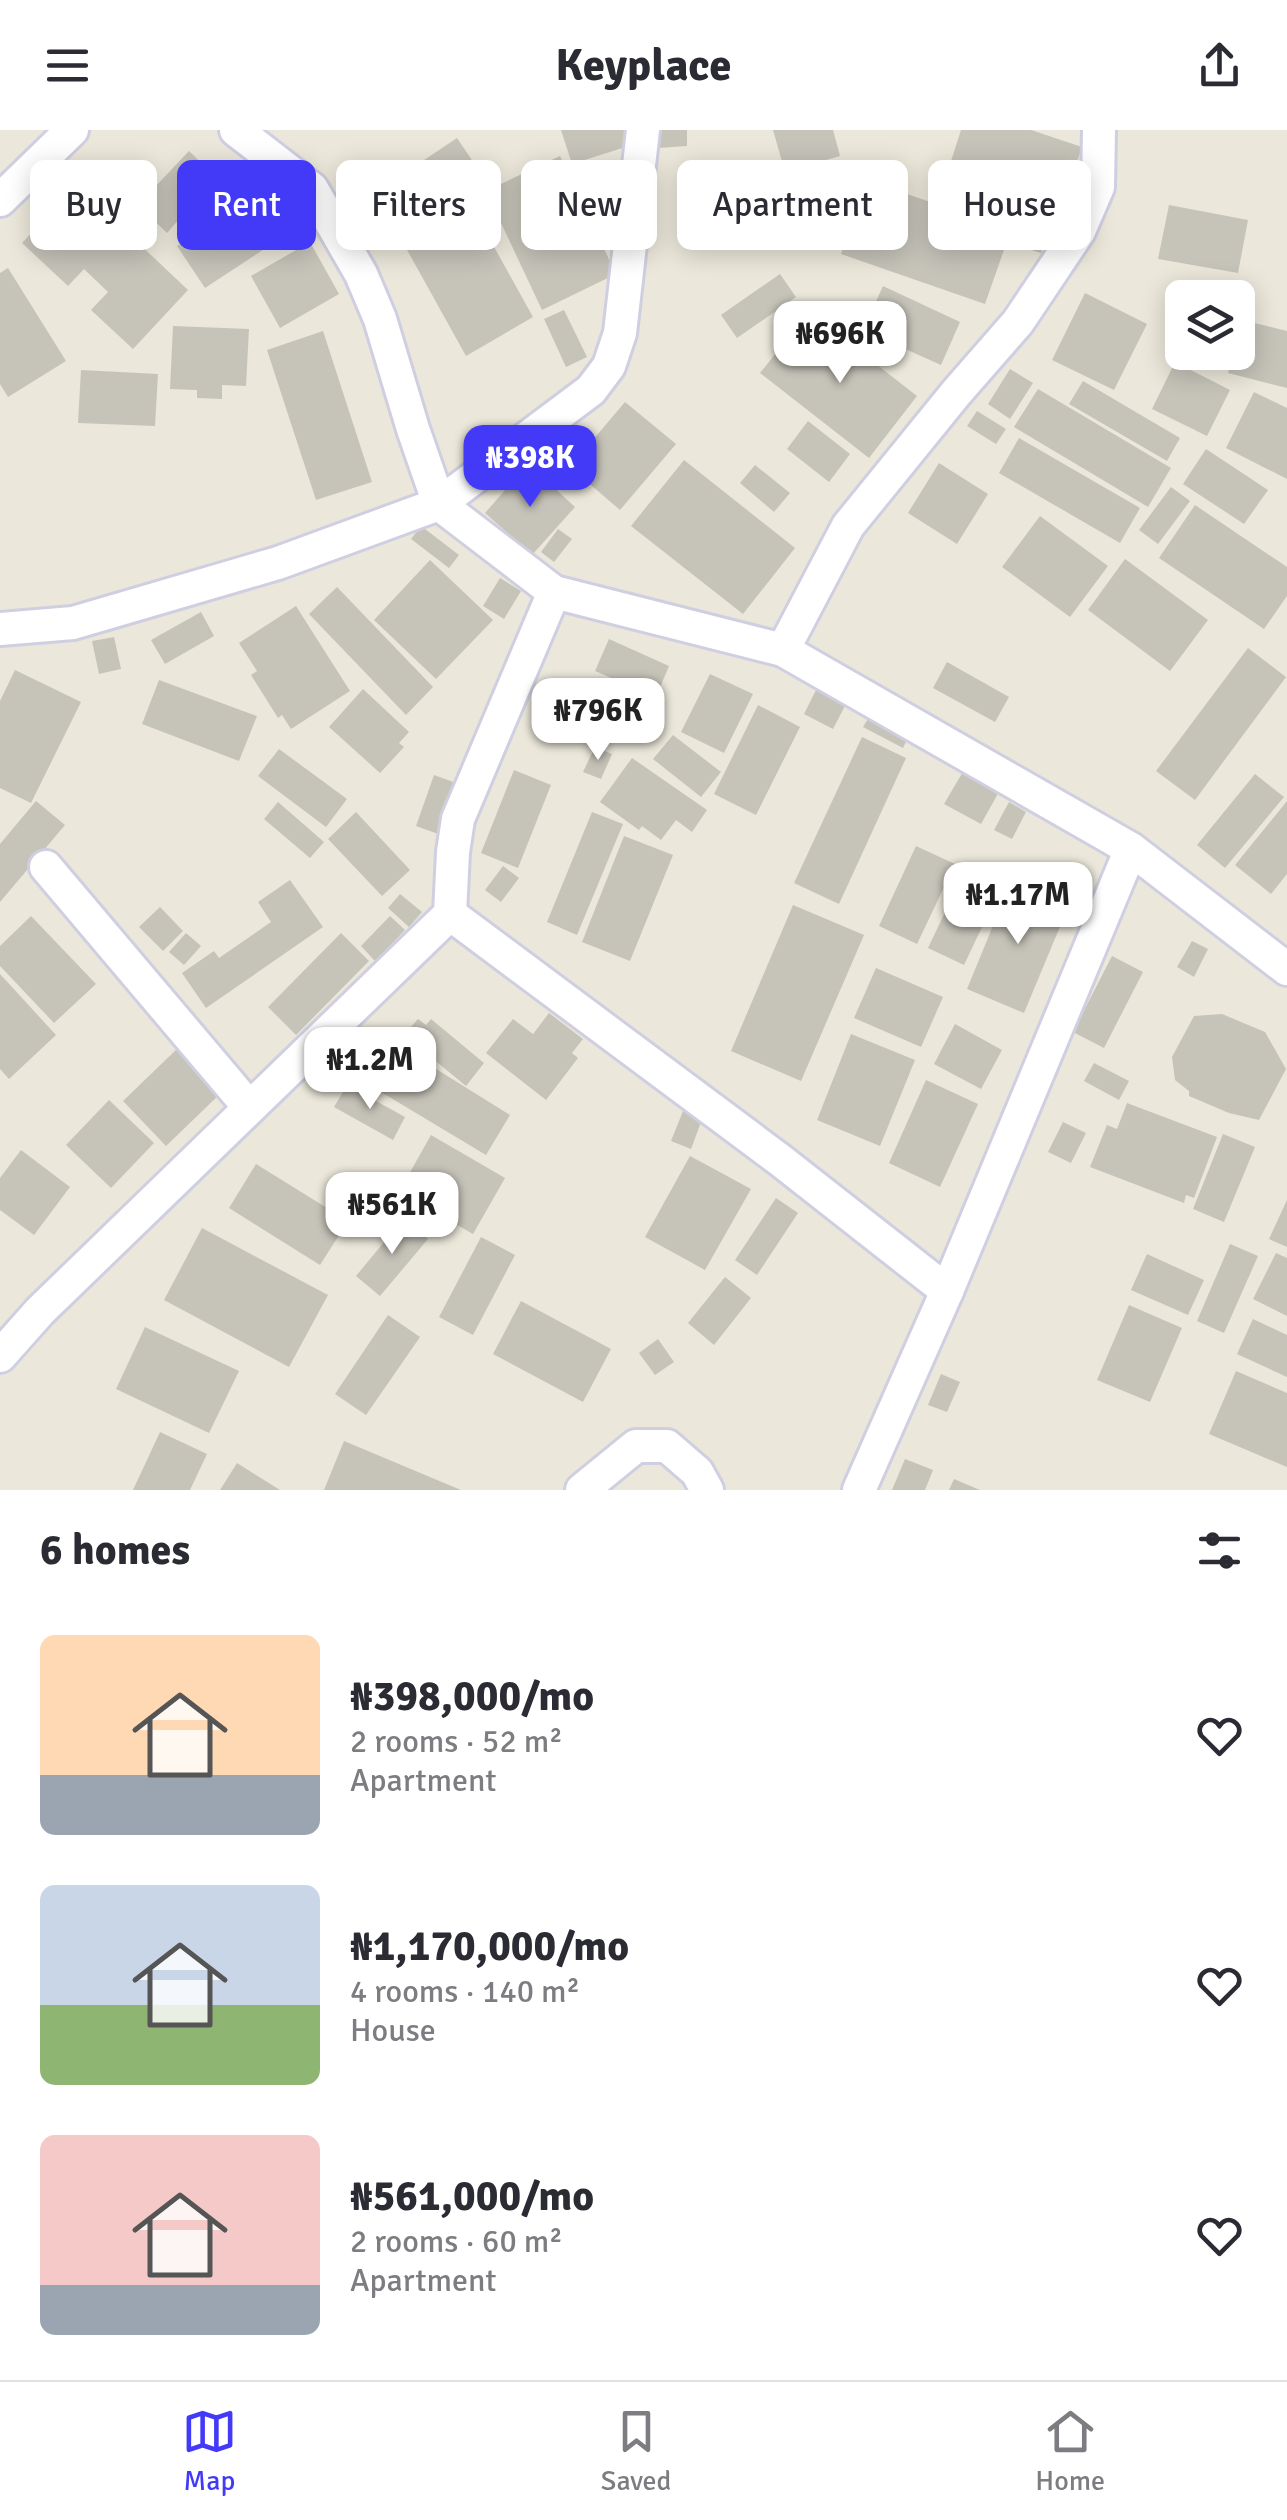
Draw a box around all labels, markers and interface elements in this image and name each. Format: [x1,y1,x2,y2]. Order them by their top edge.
icon: menu [40,38,95,93]
text: Keyplace [555,38,732,93]
icon: share [1192,38,1247,93]
chip: Buy [30,160,157,250]
chip: Rent [177,160,316,250]
chip: Filters [336,160,501,250]
chip: New [521,160,657,250]
chip: Apartment [677,160,908,250]
chip: House [928,160,1091,250]
map controls [1165,280,1255,370]
button: layers [1165,280,1255,370]
pin: ₦696K [770,301,910,386]
text: ₦696K [796,314,884,353]
pin: ₦398K [460,425,600,510]
text: ₦398K [486,438,574,477]
pin: ₦796K [528,678,668,763]
text: ₦796K [554,691,642,730]
pin: ₦1.17M [937,862,1099,947]
text: ₦1.17M [966,875,1070,914]
pin: ₦1.2M [300,1027,440,1112]
text: ₦1.2M [326,1040,414,1079]
pin: ₦561K [322,1172,462,1257]
text: ₦561K [348,1185,436,1224]
icon: filters [1192,1523,1247,1578]
text: 6 homes [40,1525,190,1576]
text: ₦398,000/mo [350,1671,594,1722]
icon: home [120,1675,240,1795]
icon: heart [1192,1708,1247,1763]
text: 2 rooms · 52 m² [350,1722,563,1761]
text: Apartment [350,1761,497,1800]
text: ₦1,170,000/mo [350,1921,629,1972]
icon: home [120,1925,240,2045]
icon: heart [1192,1958,1247,2013]
text: 4 rooms · 140 m² [350,1972,580,2011]
text: House [350,2011,436,2050]
text: ₦561,000/mo [350,2171,594,2222]
icon: home [120,2175,240,2295]
icon: heart [1192,2208,1247,2263]
text: 2 rooms · 60 m² [350,2222,563,2261]
text: Apartment [350,2261,497,2300]
tab: Map [182,2404,237,2498]
tab: Saved [601,2404,671,2498]
tab: Home [1035,2404,1105,2498]

